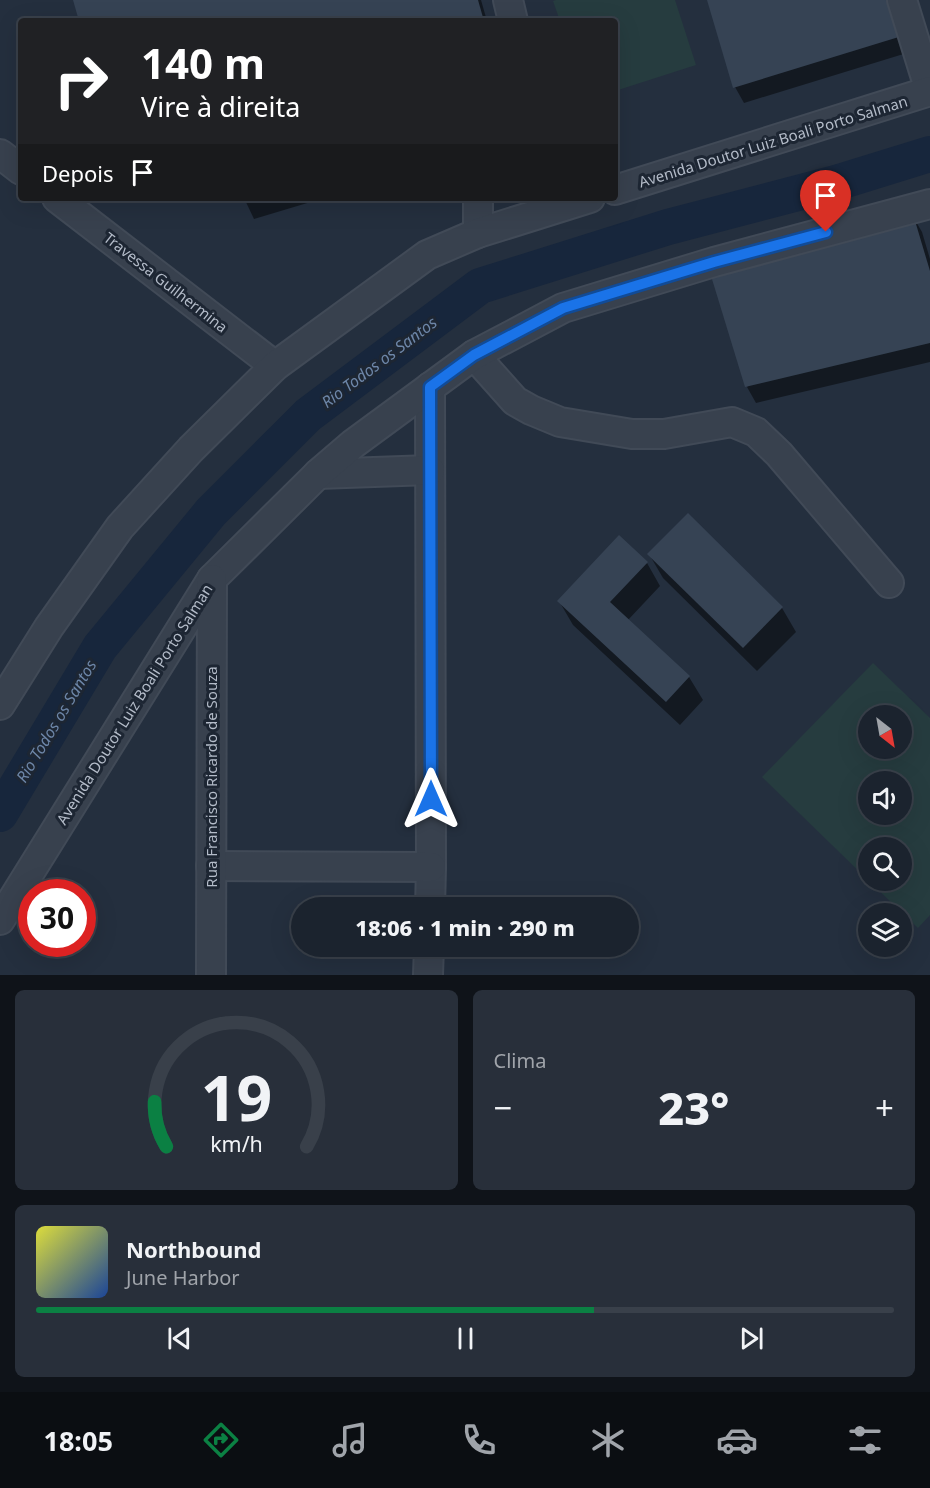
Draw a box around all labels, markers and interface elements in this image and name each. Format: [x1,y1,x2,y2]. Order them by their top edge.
text: 140 m [141,34,265,91]
icon: right [42,42,120,120]
text: Vire à direita [141,88,300,125]
street label: Avenida Doutor Luiz Boali Porto Salman [636,91,910,191]
icon: arrive [126,156,159,189]
text: Depois [42,158,114,188]
pin [800,170,851,232]
icon: arrive [809,179,842,212]
street label: Travessa Guilhermina [100,227,232,337]
water label: Rio Todos os Santos [317,311,441,413]
street label: Avenida Doutor Luiz Boali Porto Salman [51,580,217,828]
water label: Rio Todos os Santos [11,655,101,786]
street label: Rua Francisco Ricardo de Souza [201,666,221,888]
north arrow [858,705,912,759]
map controls [858,705,912,957]
position arrow [399,767,463,831]
button: sound [858,771,912,825]
button: search [858,837,912,891]
speed limit sign: 30 [18,879,96,957]
button: layers [858,903,912,957]
text: 18:06 · 1 min · 290 m [355,912,575,942]
text: Clima [494,1047,546,1074]
text: 19 [201,1054,272,1139]
text: 23° [658,1077,729,1138]
text: − [494,1085,512,1130]
text: + [875,1085,894,1130]
text: km/h [210,1129,263,1158]
text: Northbound [126,1234,261,1264]
text: June Harbor [126,1264,240,1291]
icon: previous [163,1322,196,1355]
icon: pause [449,1322,482,1355]
icon: next [735,1322,768,1355]
icon: directions [200,1419,242,1461]
icon: music [329,1419,371,1461]
icon: phone [458,1419,500,1461]
icon: climate [587,1419,629,1461]
icon: car [716,1419,758,1461]
icon: filters [844,1419,886,1461]
text: 18:05 [43,1422,113,1459]

